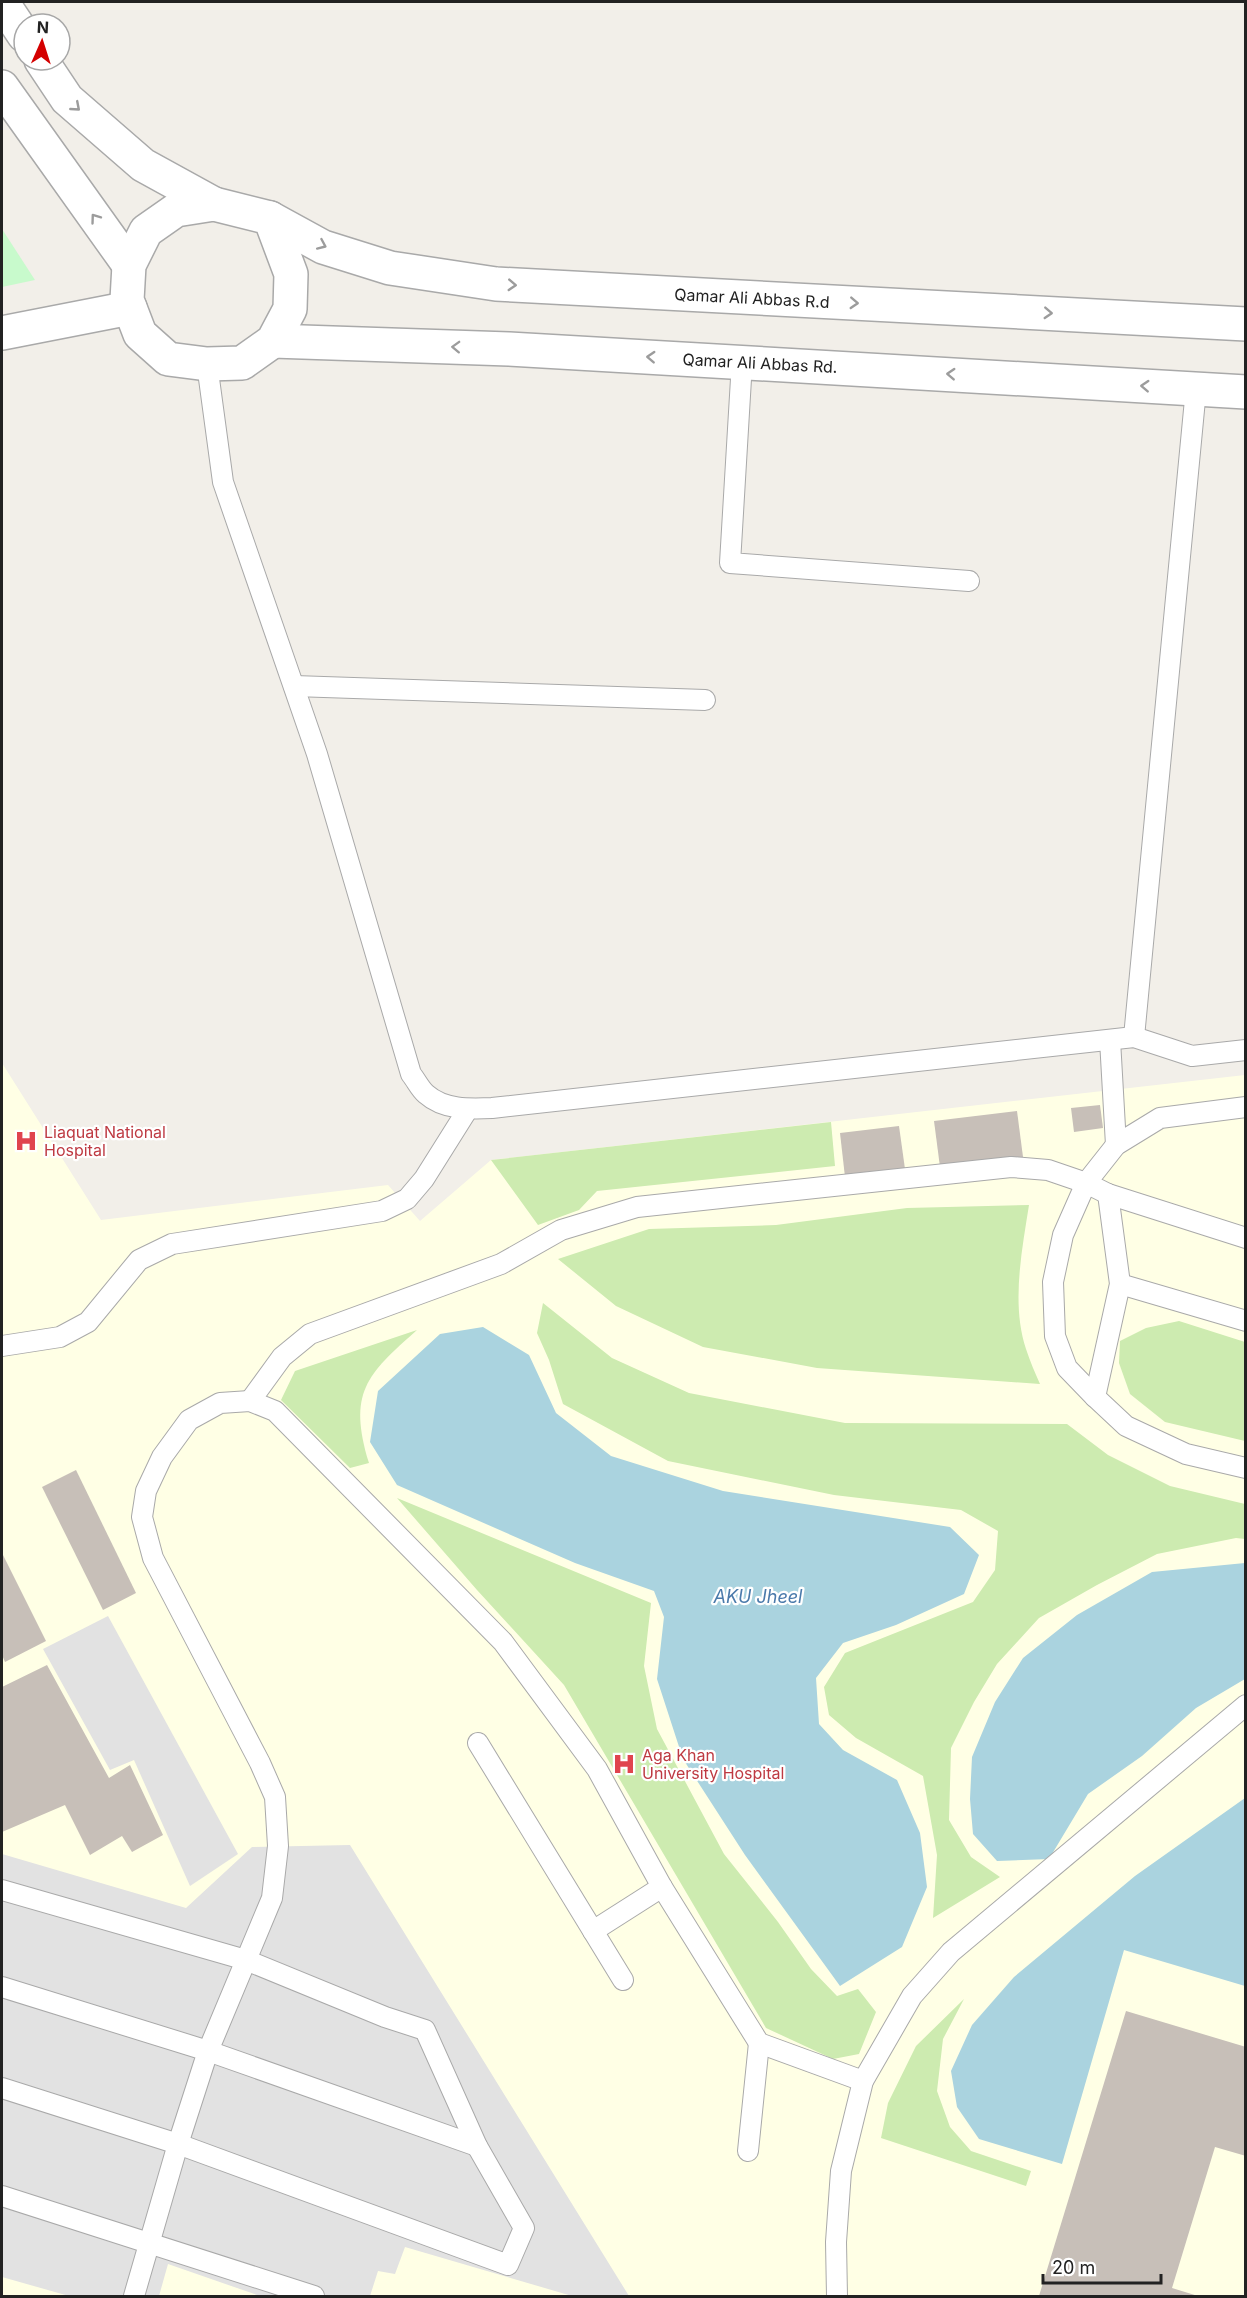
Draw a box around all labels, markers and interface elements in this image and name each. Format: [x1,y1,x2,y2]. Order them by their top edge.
north arrow [12,12,72,72]
text: N [36,17,49,37]
one-way arrow [69,100,80,111]
one-way arrow [91,213,102,224]
one-way arrow [316,238,327,250]
one-way arrow [508,278,517,291]
street label: Qamar Ali Abbas R.d [674,284,830,312]
one-way arrow [849,296,858,309]
one-way arrow [1044,307,1053,320]
one-way arrow [452,340,461,353]
street label: Qamar Ali Abbas Rd. [682,349,838,377]
one-way arrow [647,350,656,363]
one-way arrow [946,368,955,381]
one-way arrow [1141,380,1150,393]
place label: Liaquat National Hospital [44,1122,166,1160]
hospital icon: Liaquat National Hospital [13,1128,39,1154]
water label: AKU Jheel [713,1586,803,1607]
place label: Aga Khan University Hospital [642,1745,784,1783]
hospital icon: Aga Khan University Hospital [611,1751,637,1777]
scale bar [1043,2247,1162,2285]
text: 20 m [1052,2257,1095,2278]

